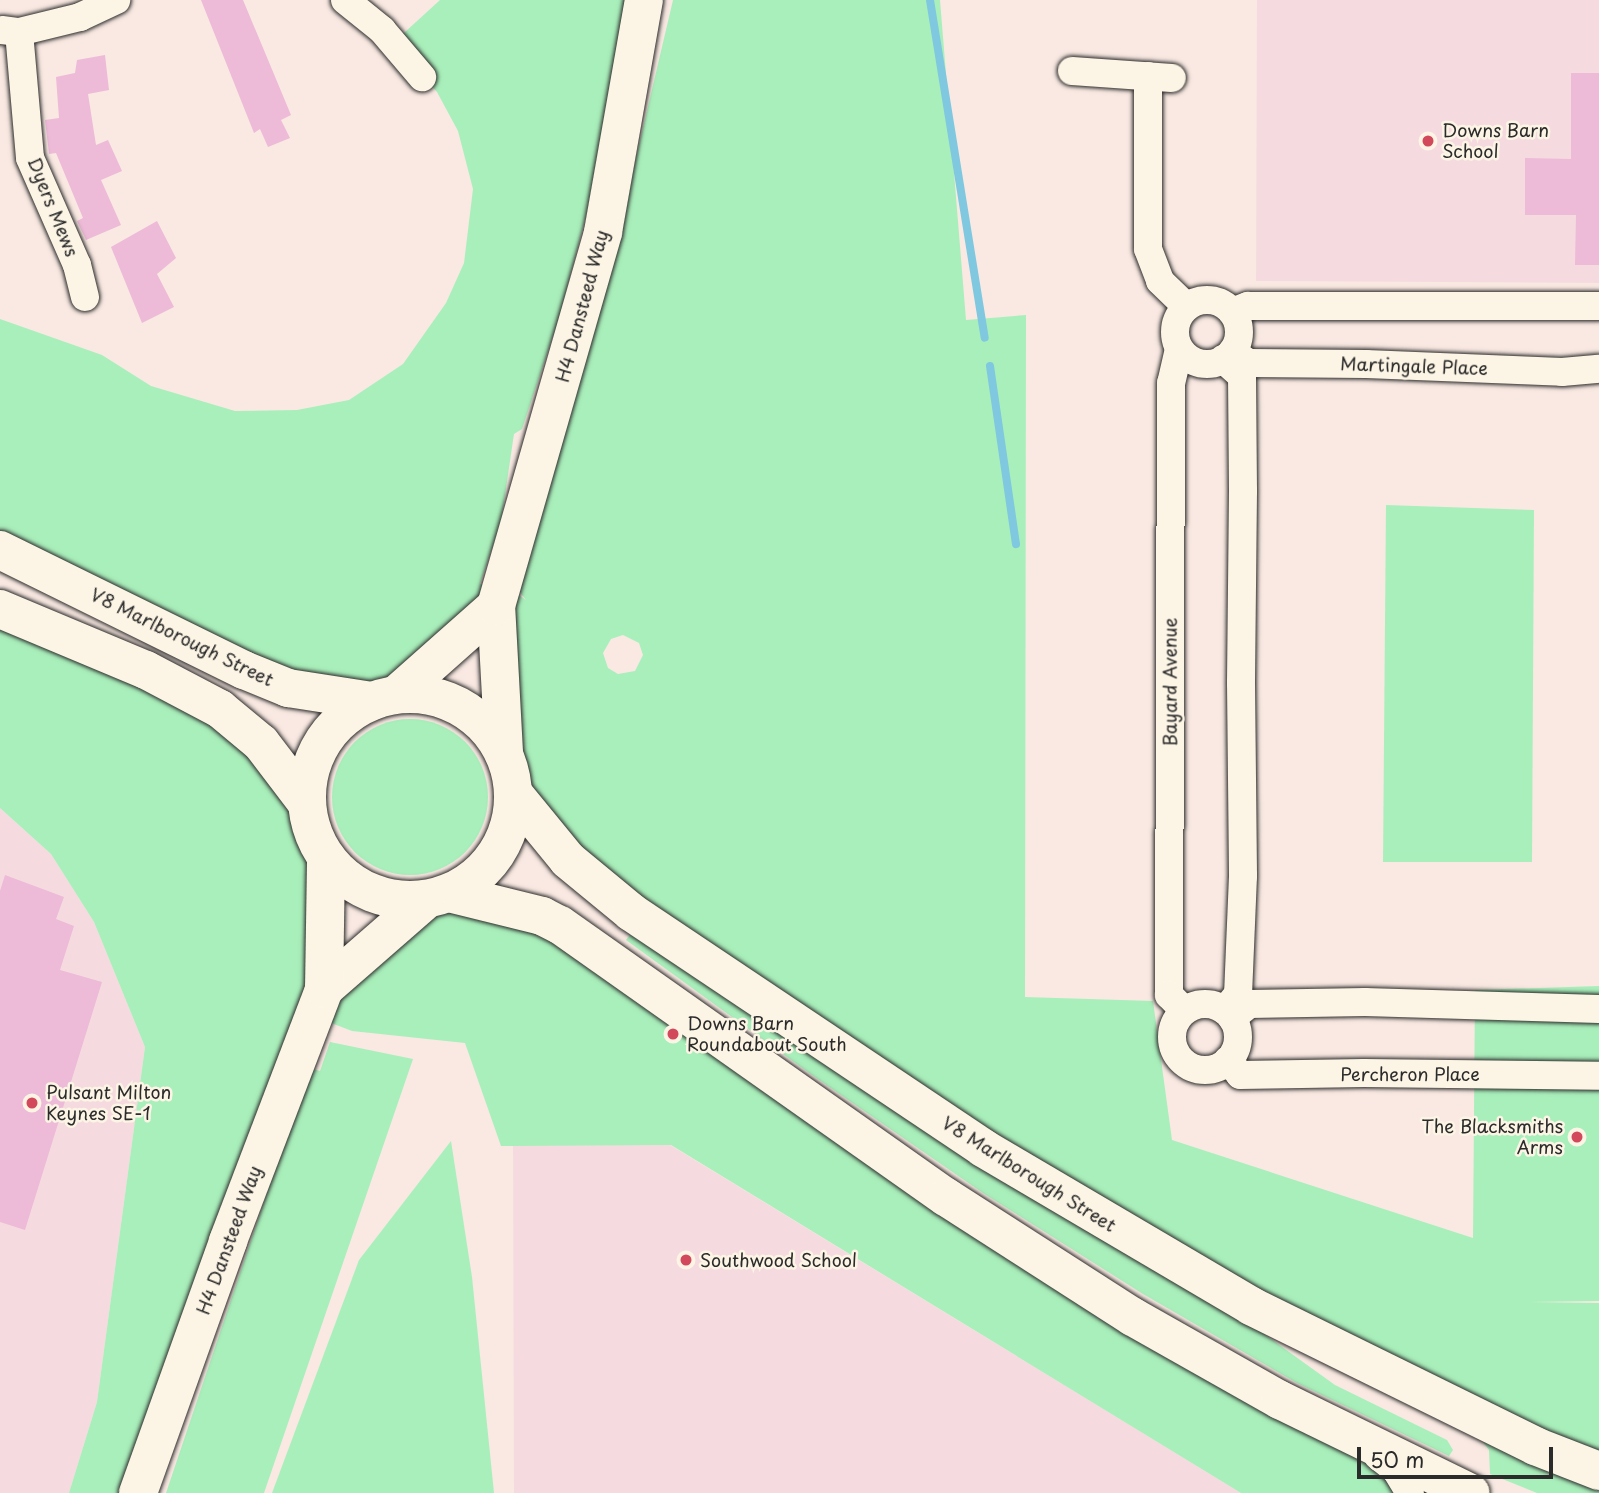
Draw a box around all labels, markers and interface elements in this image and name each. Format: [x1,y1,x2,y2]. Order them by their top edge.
place label: Downs Barn School [1442,120,1548,162]
marker: Downs Barn School [1420,133,1436,149]
street label: Dyers Mews [23,154,83,260]
street label: H4 Dansteed Way [551,227,613,385]
street label: Martingale Place [1339,353,1489,379]
street label: V8 Marlborough Street [87,583,277,691]
street label: Bayard Avenue [1159,617,1181,747]
place label: Downs Barn Roundabout South [687,1013,848,1056]
marker: Downs Barn Roundabout South [665,1026,681,1042]
street label: Percheron Place [1340,1063,1480,1085]
place label: Pulsant Milton Keynes SE-1 [46,1082,171,1124]
marker: Pulsant Milton Keynes SE-1 [24,1095,40,1111]
street label: V8 Marlborough Street [938,1112,1120,1236]
place label: The Blacksmiths Arms [1421,1116,1563,1158]
marker: The Blacksmiths Arms [1569,1129,1585,1145]
street label: H4 Dansteed Way [192,1162,266,1318]
place label: Southwood School [700,1249,857,1271]
marker: Southwood School [678,1252,694,1268]
scale bar [1361,1434,1557,1478]
text: 50 m [1370,1443,1424,1475]

